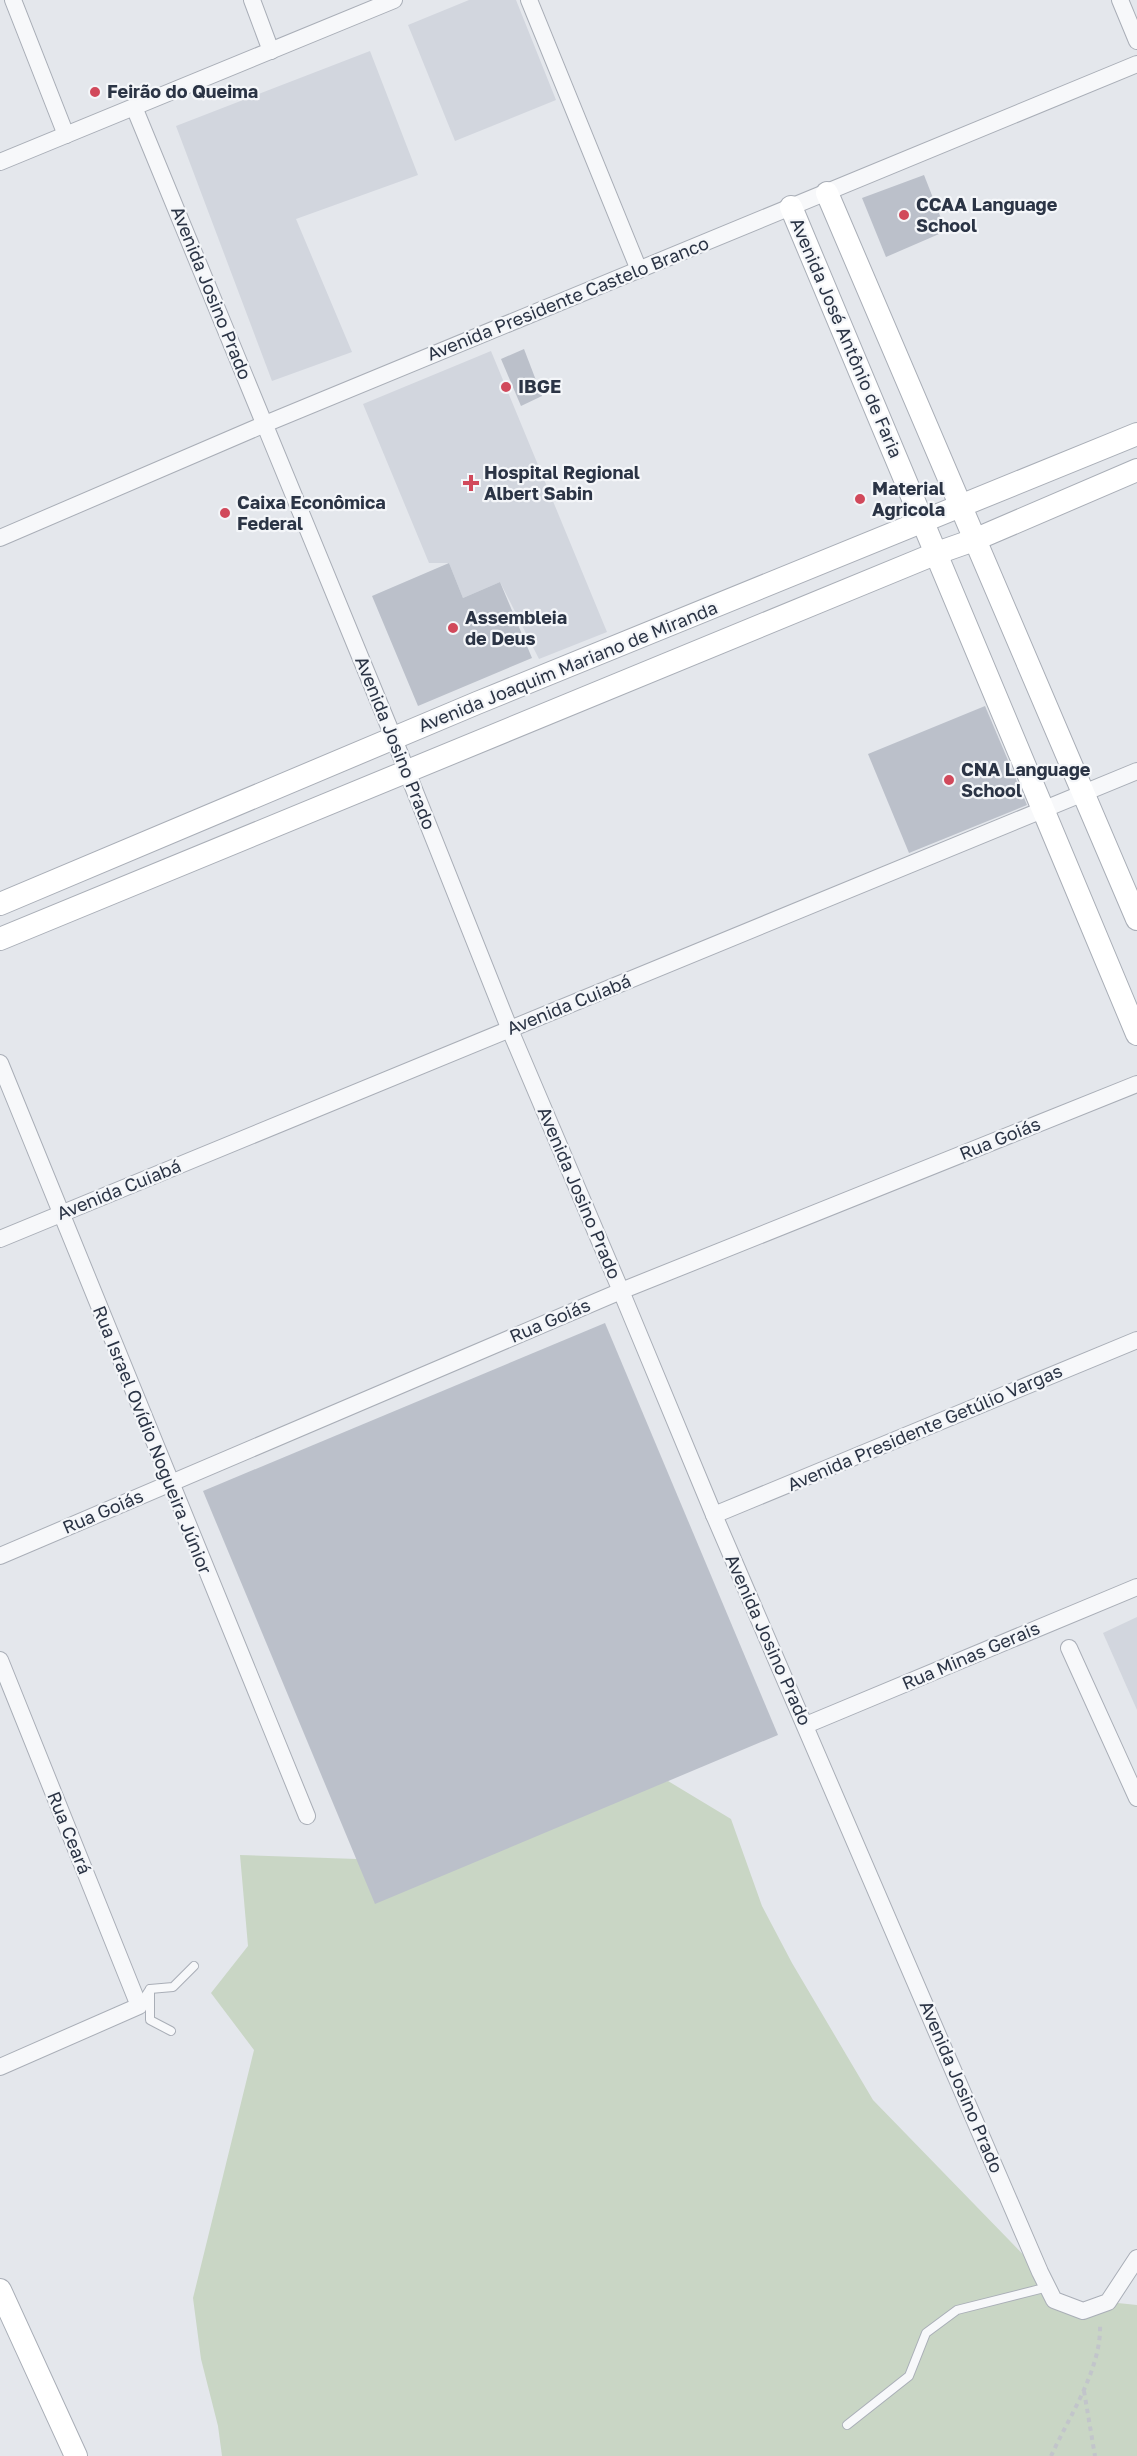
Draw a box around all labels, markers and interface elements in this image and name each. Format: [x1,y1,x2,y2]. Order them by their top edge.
place label: Feirão do Queima [107,80,258,102]
marker: Feirão do Queima [88,85,102,99]
place label: CCAA Language School [916,193,1058,236]
street label: Avenida Josino Prado [167,203,257,382]
marker: CCAA Language School [897,208,911,222]
street label: Avenida José Antônio de Faria [786,214,908,461]
street label: Avenida Presidente Castelo Branco [424,231,712,365]
place label: IBGE [518,375,561,397]
marker: IBGE [499,380,513,394]
place label: Hospital Regional Albert Sabin [484,461,640,504]
marker: Hospital Regional Albert Sabin [462,474,480,492]
place label: Material Agricola [872,477,945,520]
place label: Caixa Econômica Federal [237,491,386,534]
marker: Material Agricola [853,492,867,506]
marker: Caixa Econômica Federal [218,506,232,520]
street label: Avenida Joaquim Mariano de Miranda [415,596,720,736]
place label: Assembleia de Deus [465,606,567,649]
marker: Assembleia de Deus [446,621,460,635]
street label: Avenida Josino Prado [351,653,441,832]
place label: CNA Language School [961,758,1091,801]
marker: CNA Language School [942,773,956,787]
street label: Avenida Cuiabá [503,969,634,1039]
street label: Avenida Josino Prado [534,1103,626,1282]
street label: Rua Goiás [956,1112,1043,1164]
street label: Avenida Cuiabá [53,1154,184,1224]
street label: Rua Goiás [506,1293,593,1347]
street label: Rua Israel Ovídio Nogueira Júnior [89,1302,217,1577]
street label: Avenida Presidente Getúlio Vargas [784,1359,1065,1495]
street label: Rua Goiás [59,1484,146,1538]
street label: Avenida Josino Prado [721,1551,817,1729]
street label: Rua Minas Gerais [898,1616,1043,1694]
street label: Rua Ceará [43,1788,96,1877]
street label: Avenida Josino Prado [916,1997,1008,2176]

